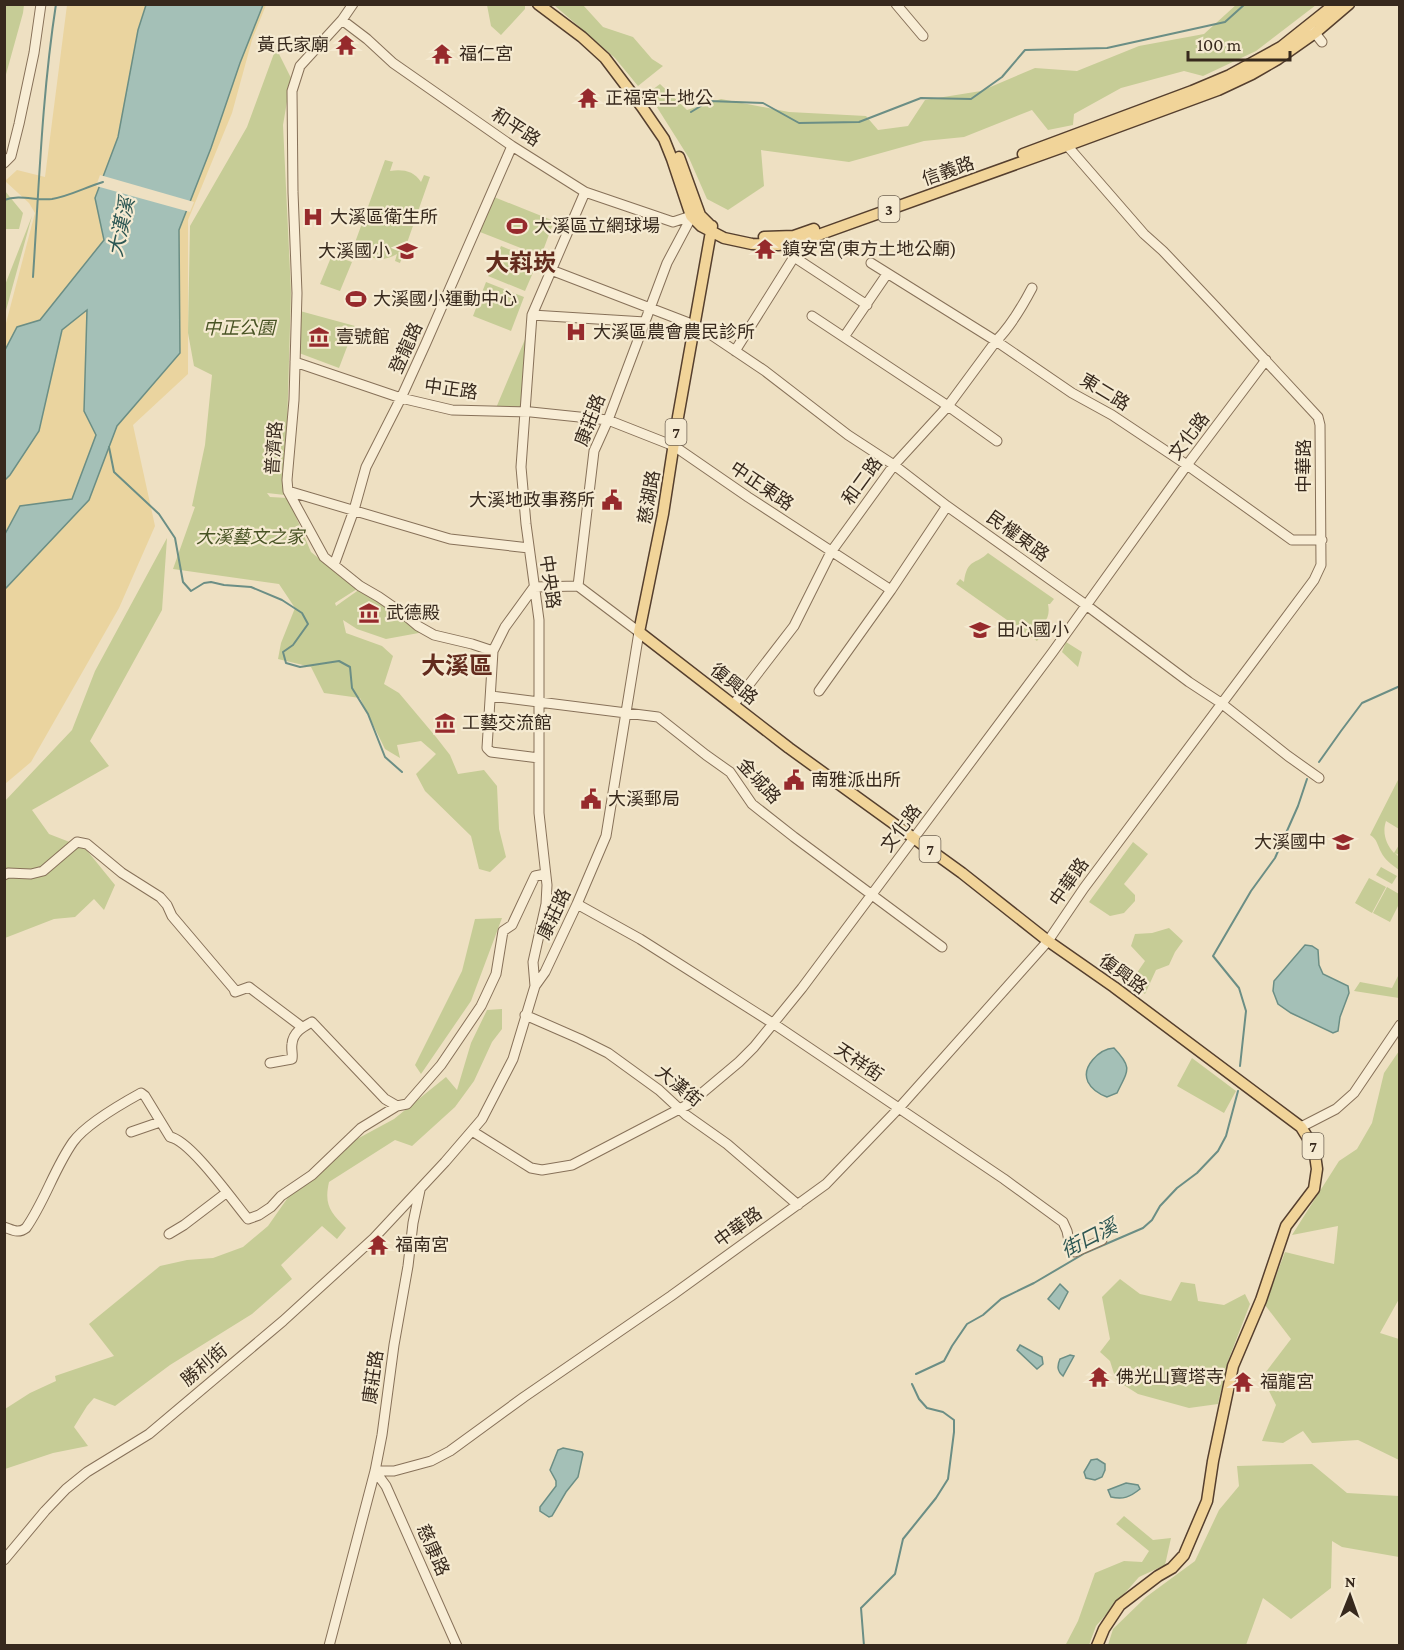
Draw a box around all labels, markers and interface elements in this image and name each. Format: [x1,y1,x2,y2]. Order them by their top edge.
scale bar [1188,24,1290,62]
temple icon: 黃氏家廟 [334,33,358,57]
place label: 黃氏家廟 [257,35,329,55]
text: 100 m [1197,35,1242,55]
temple icon: 福仁宮 [430,42,454,66]
place label: 福仁宮 [459,44,513,64]
temple icon: 正福宮土地公 [576,86,600,110]
place label: 正福宮土地公 [605,88,713,108]
street label: 和平路 [488,104,544,150]
street label: 信義路 [919,153,977,189]
water label: 大漢溪 [104,192,139,259]
road number: 3 [878,196,900,222]
hospital icon: 大溪區衛生所 [301,205,325,229]
place label: 大溪區衛生所 [330,207,438,227]
sports icon: 大溪區立網球場 [505,214,529,238]
place label: 大溪區立網球場 [534,216,660,236]
temple icon: 鎮安宮(東方土地公廟) [753,237,777,261]
school or university icon: 大溪國小 [395,239,419,263]
place label: 鎮安宮(東方土地公廟) [782,239,957,260]
place label: 大溪國小 [318,241,390,261]
district label: 大嵙崁 [485,249,557,276]
sports icon: 大溪國小運動中心 [344,287,368,311]
place label: 大溪國小運動中心 [373,289,517,309]
park label: 中正公園 [203,318,278,338]
street label: 登龍路 [386,319,426,377]
hospital icon: 大溪區農會農民診所 [564,320,588,344]
place label: 大溪區農會農民診所 [593,322,755,342]
museum icon: 壹號館 [307,325,331,349]
place label: 壹號館 [336,327,390,347]
street label: 東二路 [1077,370,1133,414]
street label: 中正路 [423,375,479,403]
street label: 康莊路 [571,391,609,449]
street label: 文化路 [1165,408,1213,464]
road number: 7 [666,419,686,445]
street label: 普濟路 [262,420,286,476]
street label: 中華路 [1294,439,1314,493]
street label: 和二路 [838,453,886,509]
street label: 中正東路 [727,458,797,514]
street label: 慈湖路 [634,469,664,525]
public building icon: 大溪地政事務所 [600,488,624,512]
place label: 大溪地政事務所 [469,490,595,510]
street label: 民權東路 [983,507,1053,565]
park label: 大溪藝文之家 [196,527,306,547]
street label: 中央路 [536,554,564,610]
museum icon: 武德殿 [357,601,381,625]
place label: 武德殿 [386,603,440,623]
school or university icon: 田心國小 [968,618,992,642]
place label: 田心國小 [997,620,1069,640]
district label: 大溪區 [421,652,493,679]
street label: 復興路 [707,659,761,709]
museum icon: 工藝交流館 [433,711,457,735]
place label: 工藝交流館 [462,713,552,733]
street label: 金城路 [733,754,785,808]
public building icon: 南雅派出所 [782,768,806,792]
place label: 南雅派出所 [811,770,901,790]
public building icon: 大溪郵局 [579,787,603,811]
place label: 大溪郵局 [608,789,680,809]
street label: 文化路 [877,800,925,856]
school or university icon: 大溪國中 [1331,830,1355,854]
place label: 大溪國中 [1254,832,1326,852]
road number: 7 [920,836,940,862]
street label: 中華路 [1045,854,1093,910]
street label: 康莊路 [534,885,574,943]
street label: 復興路 [1095,950,1151,998]
street label: 天祥街 [831,1039,887,1085]
street label: 大漢街 [652,1061,706,1111]
road number: 7 [1302,1133,1324,1159]
street label: 中華路 [710,1203,766,1251]
water label: 街口溪 [1057,1213,1123,1261]
temple icon: 福南宮 [366,1233,390,1257]
place label: 福南宮 [395,1235,449,1255]
street label: 勝利街 [177,1340,231,1390]
street label: 康莊路 [359,1349,387,1405]
temple icon: 佛光山寶塔寺 [1087,1365,1111,1389]
place label: 佛光山寶塔寺 [1116,1367,1224,1387]
temple icon: 福龍宮 [1231,1370,1255,1394]
place label: 福龍宮 [1260,1372,1314,1392]
street label: 慈康路 [413,1521,453,1579]
north arrow [1320,1566,1380,1626]
text: N [1345,1573,1356,1590]

